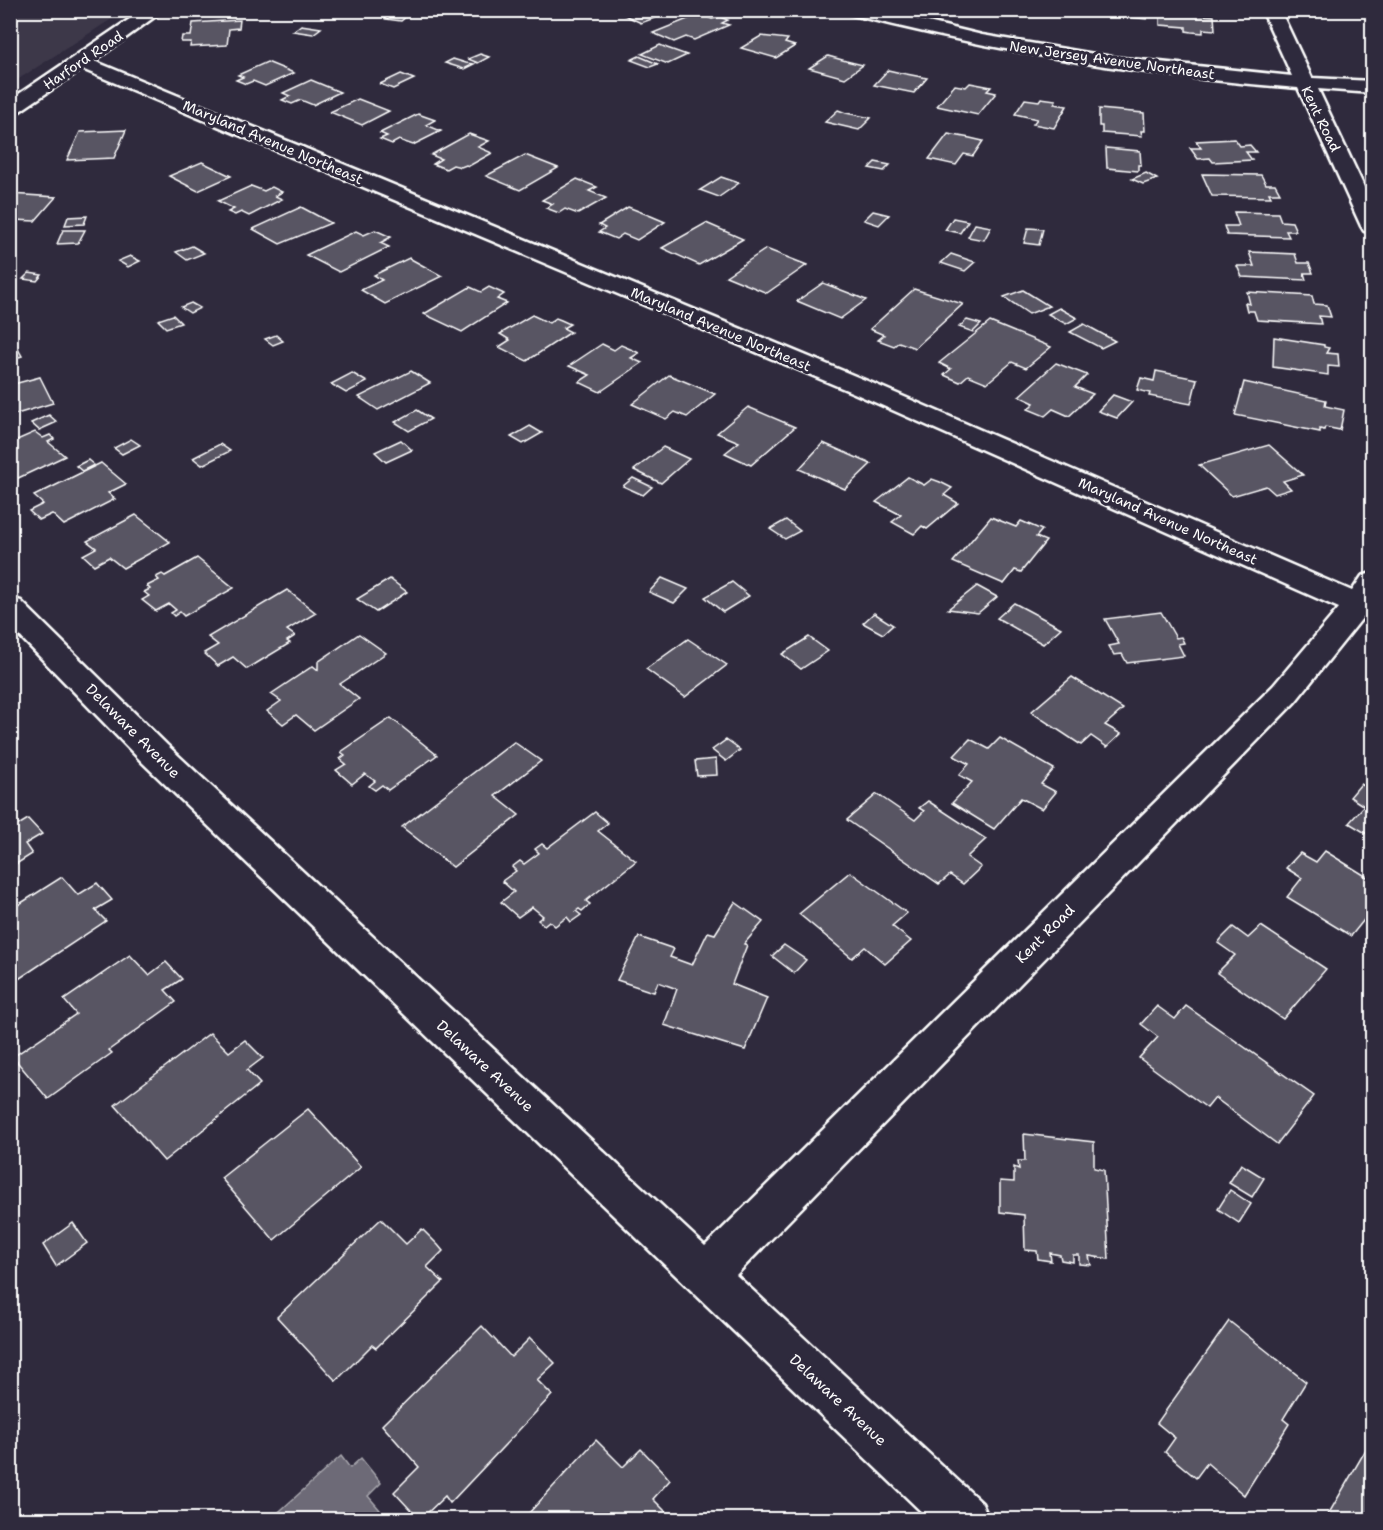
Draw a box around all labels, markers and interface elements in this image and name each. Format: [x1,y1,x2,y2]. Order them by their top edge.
street label: Harford Road [40,27,127,93]
street label: New Jersey Avenue Northeast [1008,37,1216,83]
street label: Kent Road [1297,83,1345,155]
street label: Maryland Avenue Northeast [180,96,366,188]
street label: Maryland Avenue Northeast [628,283,814,375]
street label: Maryland Avenue Northeast [1076,473,1260,569]
street label: Delaware Avenue [81,679,185,783]
street label: Kent Road [1011,900,1079,968]
street label: Delaware Avenue [432,1016,538,1116]
street label: Delaware Avenue [785,1350,891,1450]

